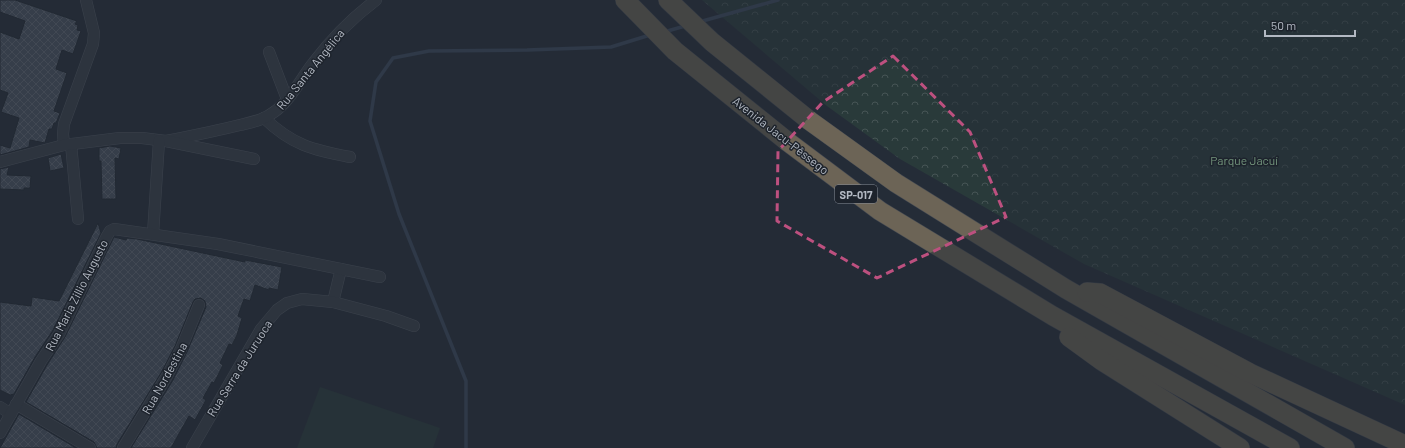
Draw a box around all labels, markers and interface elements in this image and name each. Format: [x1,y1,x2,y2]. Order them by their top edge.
scale bar [1265,12,1355,38]
text: 50 m [1271,18,1296,32]
street label: Rua Santa Angélica [273,26,347,112]
street label: Avenida Jacu-Pêssego [730,93,832,177]
park label: Parque Jacuí [1210,153,1278,167]
road number: SP-017 [835,185,877,203]
street label: Rua Maria Zillio Augusto [42,237,110,353]
street label: Rua Serra da Juruoca [204,317,274,419]
street label: Rua Nordestina [139,340,189,416]

